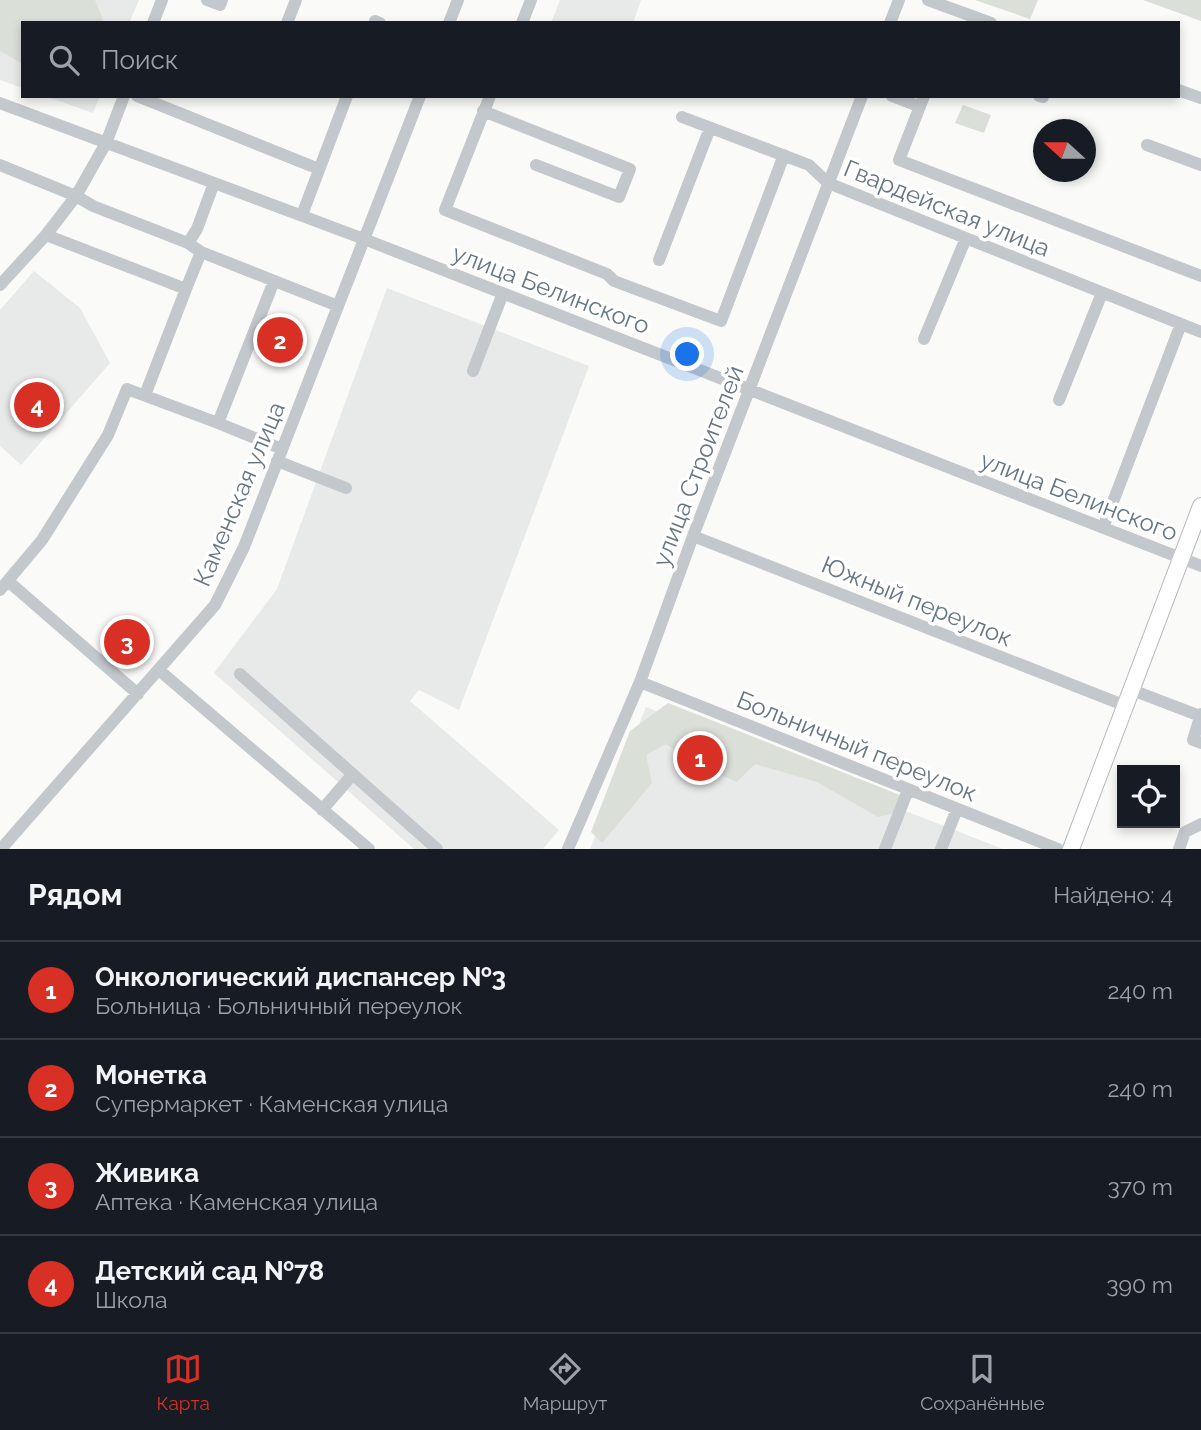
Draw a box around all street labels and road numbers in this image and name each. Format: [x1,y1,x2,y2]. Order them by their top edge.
street label: Гвардейская улица [840,153,1054,263]
street label: улица Белинского [448,238,654,340]
street label: улица Строителей [646,361,750,571]
street label: Каменская улица [187,397,291,591]
street label: улица Белинского [976,445,1182,547]
street label: Южный переулок [818,550,1016,652]
street label: Больничный переулок [733,685,981,807]

